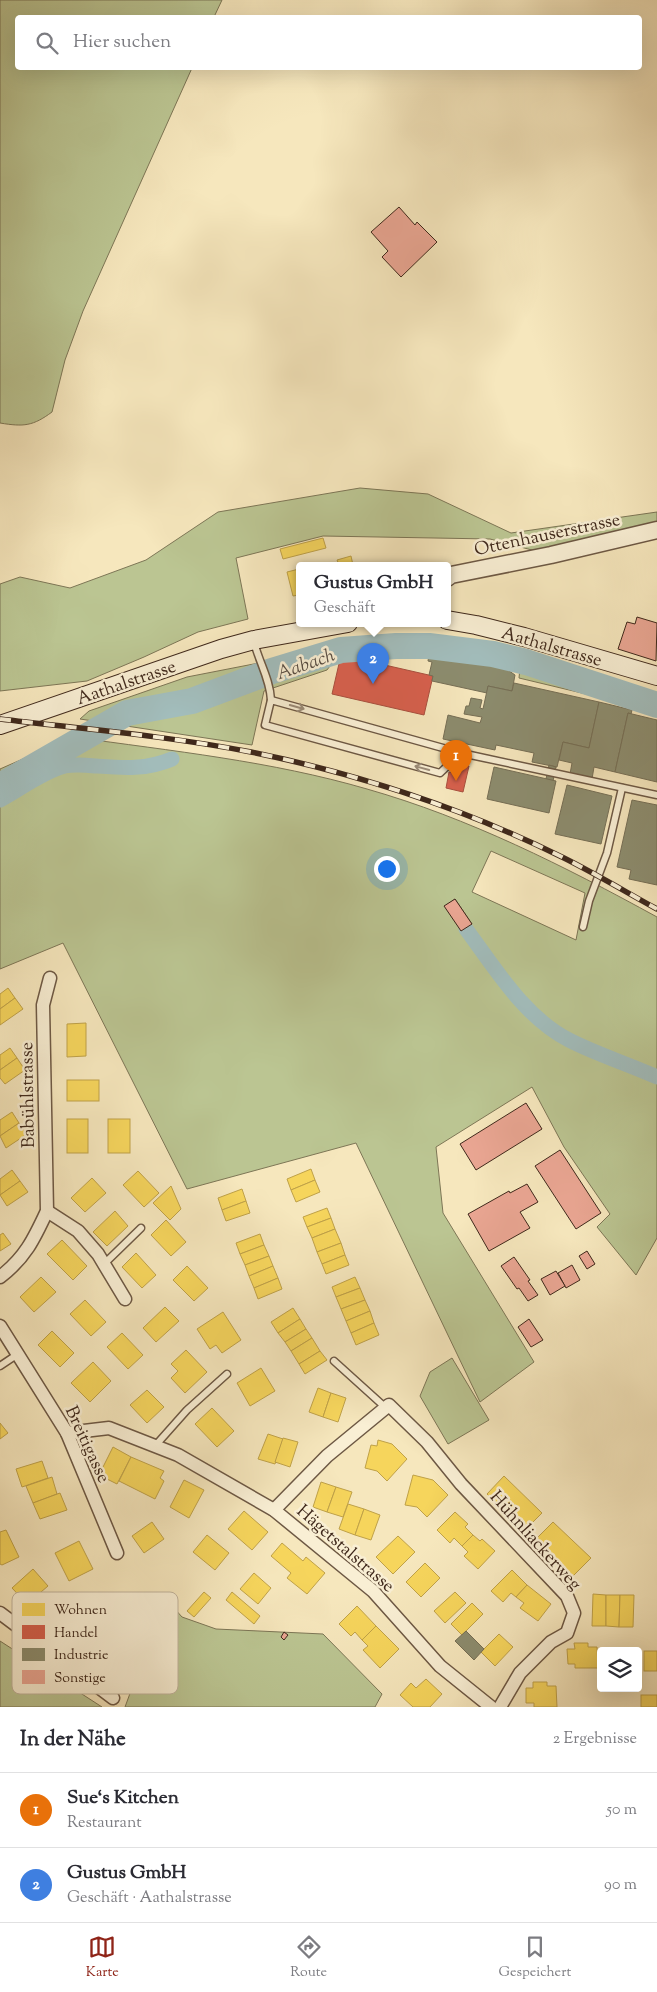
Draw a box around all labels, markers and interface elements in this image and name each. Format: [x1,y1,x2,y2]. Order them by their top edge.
search box [15,15,642,70]
icon: search [33,29,61,57]
text: Hier suchen [73,29,171,56]
street label: Ottenhauserstrasse [472,508,623,564]
popup [296,562,451,627]
text: Gustus GmbH [314,570,433,597]
text: Geschäft [314,597,376,620]
street label: Aathalstrasse [498,621,605,675]
water label: Aabach [273,643,339,688]
pin: 2 [357,643,389,684]
street label: Aathalstrasse [73,655,180,713]
one-way arrow [288,703,304,712]
pin: 1 [440,740,472,781]
one-way arrow [414,763,430,773]
your location [374,856,400,882]
street label: Babühlstrasse [15,1042,43,1148]
street label: Breitigasse [57,1402,115,1488]
street label: Hühnliackerweg [482,1486,587,1597]
street label: Hägetstalstrasse [290,1499,400,1600]
legend [12,1592,178,1694]
text: Wohnen [54,1601,107,1621]
text: Handel [54,1624,98,1644]
text: Industrie [54,1646,109,1666]
map controls [597,1647,642,1692]
button: layers [597,1647,642,1692]
text: Sonstige [54,1669,106,1689]
text: In der Nähe [20,1725,126,1755]
text: 2 Ergebnisse [553,1728,637,1751]
text: Sue‘s Kitchen [67,1785,179,1812]
text: 1 [33,1799,39,1822]
text: 50 m [606,1799,637,1822]
text: Restaurant [67,1812,142,1835]
text: Gustus GmbH [67,1860,186,1887]
text: 2 [32,1874,40,1897]
text: 90 m [604,1874,637,1897]
text: Geschäft · Aathalstrasse [67,1887,232,1910]
tab: Karte [86,1933,119,1983]
tab: Route [290,1933,327,1983]
tab: Gespeichert [499,1933,571,1983]

